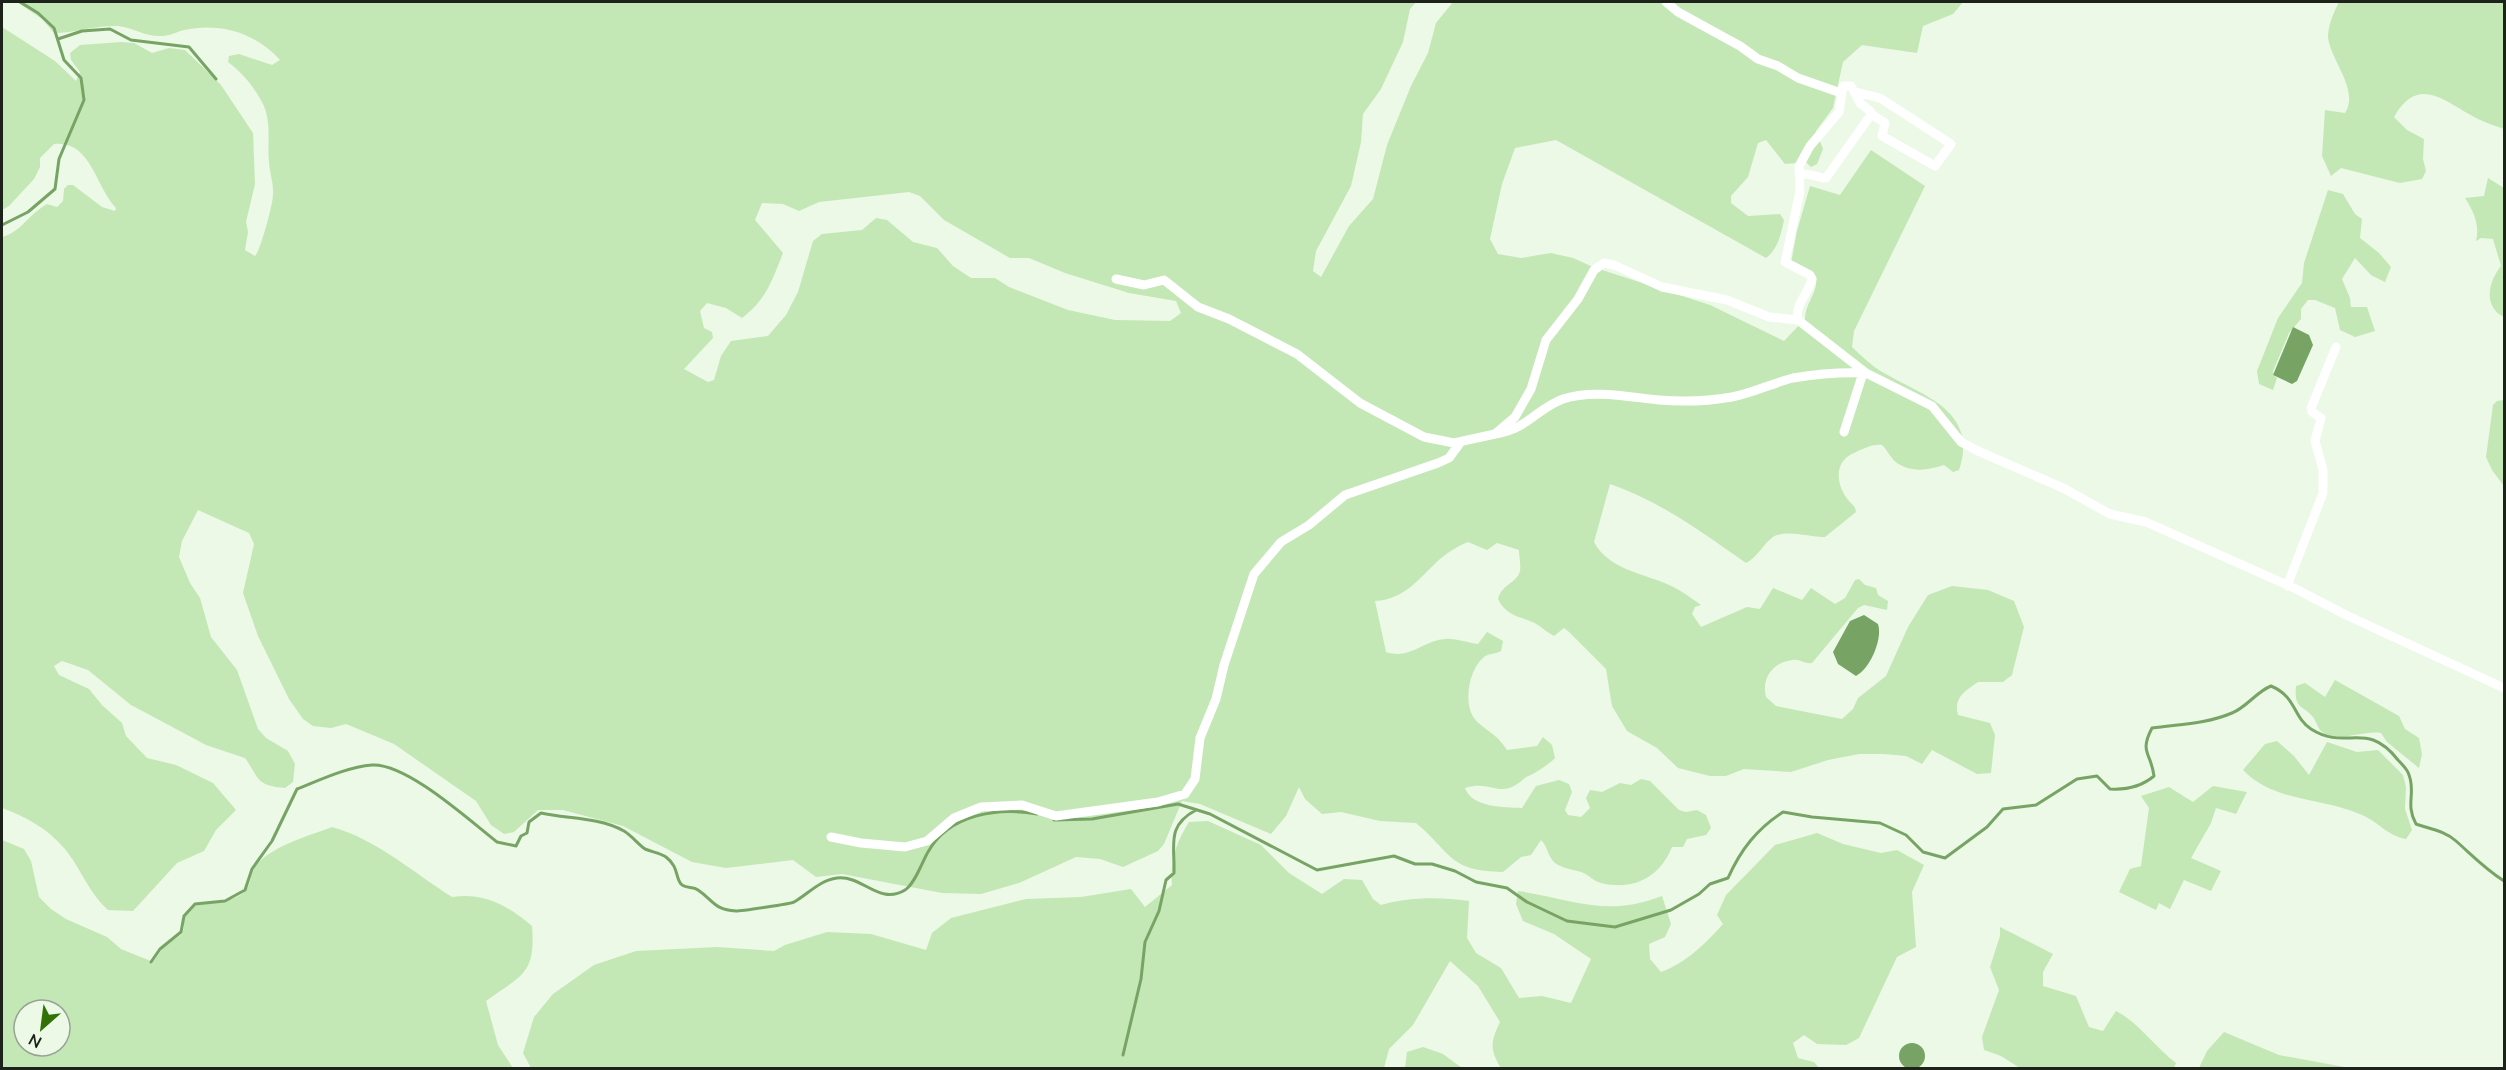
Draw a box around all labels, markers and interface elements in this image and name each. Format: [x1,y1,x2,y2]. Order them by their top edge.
north arrow [12,998,72,1058]
text: N [25,1028,46,1053]

